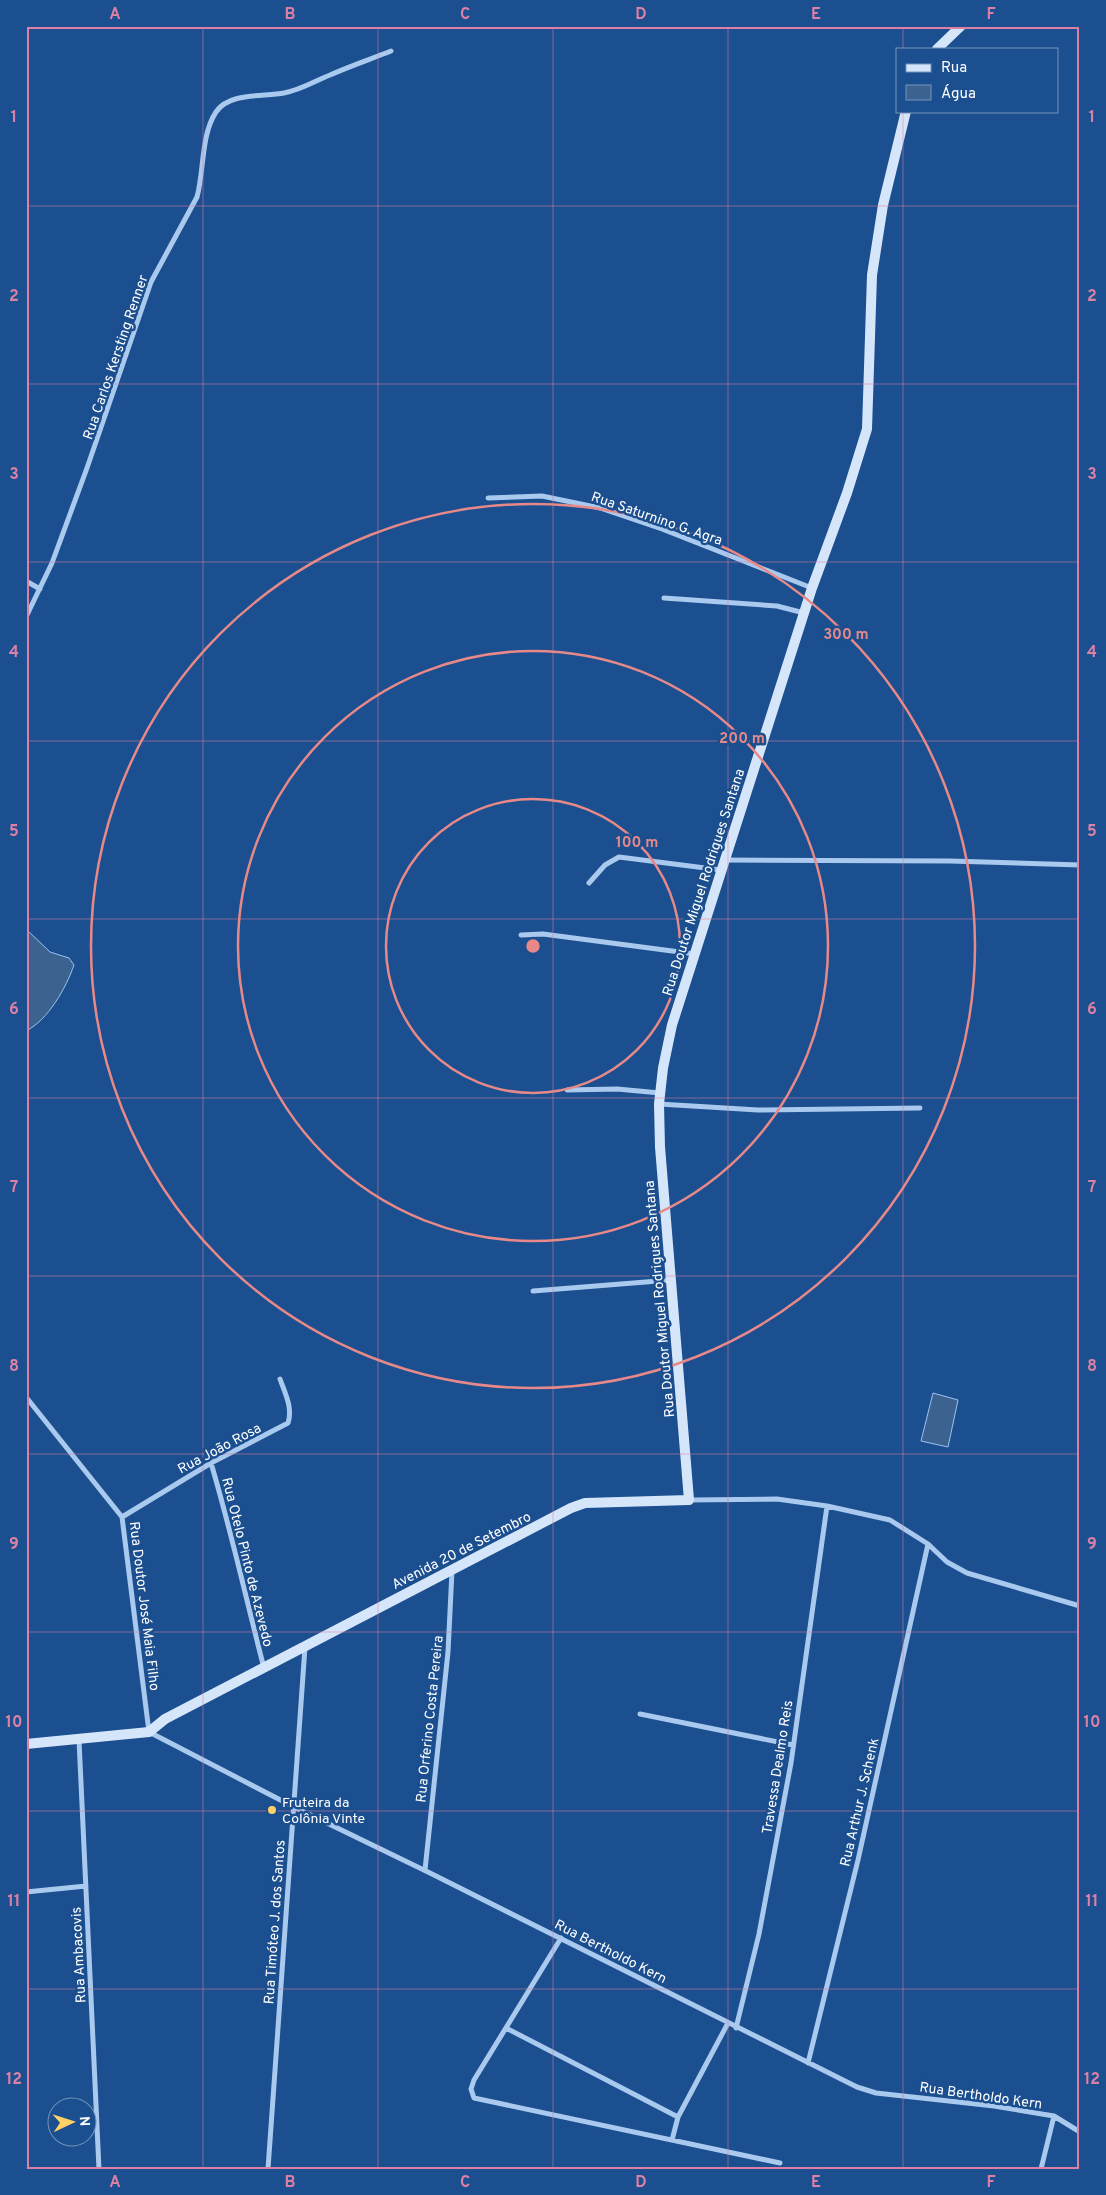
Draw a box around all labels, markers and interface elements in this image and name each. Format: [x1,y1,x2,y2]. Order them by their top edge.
text: A [109,5,121,25]
text: B [284,5,296,25]
text: C [460,5,470,25]
text: D [635,5,647,25]
text: E [811,5,821,25]
text: F [986,5,996,25]
legend [896,48,1058,112]
text: Rua [941,59,967,78]
text: Água [941,84,976,104]
text: 1 [11,108,17,128]
text: 1 [1089,108,1095,128]
street label: Rua Carlos Kersting Renner [80,272,153,442]
text: 2 [9,287,19,307]
text: 2 [1087,287,1097,307]
text: 3 [9,465,19,485]
text: 3 [1087,465,1097,485]
street label: Rua Saturnino G. Agra [589,489,724,550]
text: 300 m [823,626,869,645]
text: 4 [9,643,19,663]
text: 4 [1087,643,1097,663]
text: 200 m [719,730,765,749]
street label: Rua Doutor Miguel Rodrigues Santana [660,767,749,998]
text: 5 [9,822,19,842]
text: 5 [1087,822,1097,842]
text: 100 m [616,834,658,853]
centre of rings [524,937,542,955]
text: 6 [9,1000,19,1020]
text: 6 [1087,1000,1097,1020]
text: 7 [10,1178,18,1198]
text: 7 [1088,1178,1096,1198]
street label: Rua Doutor Miguel Rodrigues Santana [642,1180,679,1418]
text: 8 [9,1357,19,1377]
text: 8 [1087,1357,1097,1377]
street label: Rua João Rosa [175,1420,264,1478]
street label: Rua Otelo Pinto de Azevedo [217,1476,276,1649]
street label: Avenida 20 de Setembro [389,1509,534,1594]
street label: Rua Doutor José Maia Filho [125,1521,162,1692]
text: 9 [9,1535,19,1555]
text: 9 [1087,1535,1097,1555]
street label: Rua Orferino Costa Pereira [413,1635,448,1804]
street label: Travessa Dealmo Reis [760,1699,797,1835]
text: 10 [6,1713,22,1733]
text: 10 [1084,1713,1100,1733]
street label: Rua Arthur J. Schenk [837,1736,884,1868]
place label: Fruteira da Colônia Vinte [282,1795,365,1828]
marker: Fruteira da Colônia Vinte [266,1804,278,1816]
street label: Rua Timóteo J. dos Santos [261,1839,290,2005]
text: 11 [8,1892,20,1912]
text: 11 [1086,1892,1098,1912]
street label: Rua Ambacovis [68,1906,91,2003]
street label: Rua Bertholdo Kern [551,1917,669,1988]
text: 12 [6,2070,22,2090]
text: 12 [1084,2070,1100,2090]
street label: Rua Bertholdo Kern [918,2079,1043,2114]
north arrow [48,2098,98,2148]
text: N [75,2116,92,2127]
text: A [109,2173,121,2193]
text: B [284,2173,296,2193]
text: C [460,2173,470,2193]
text: D [635,2173,647,2193]
text: E [811,2173,821,2193]
text: F [986,2173,996,2193]

